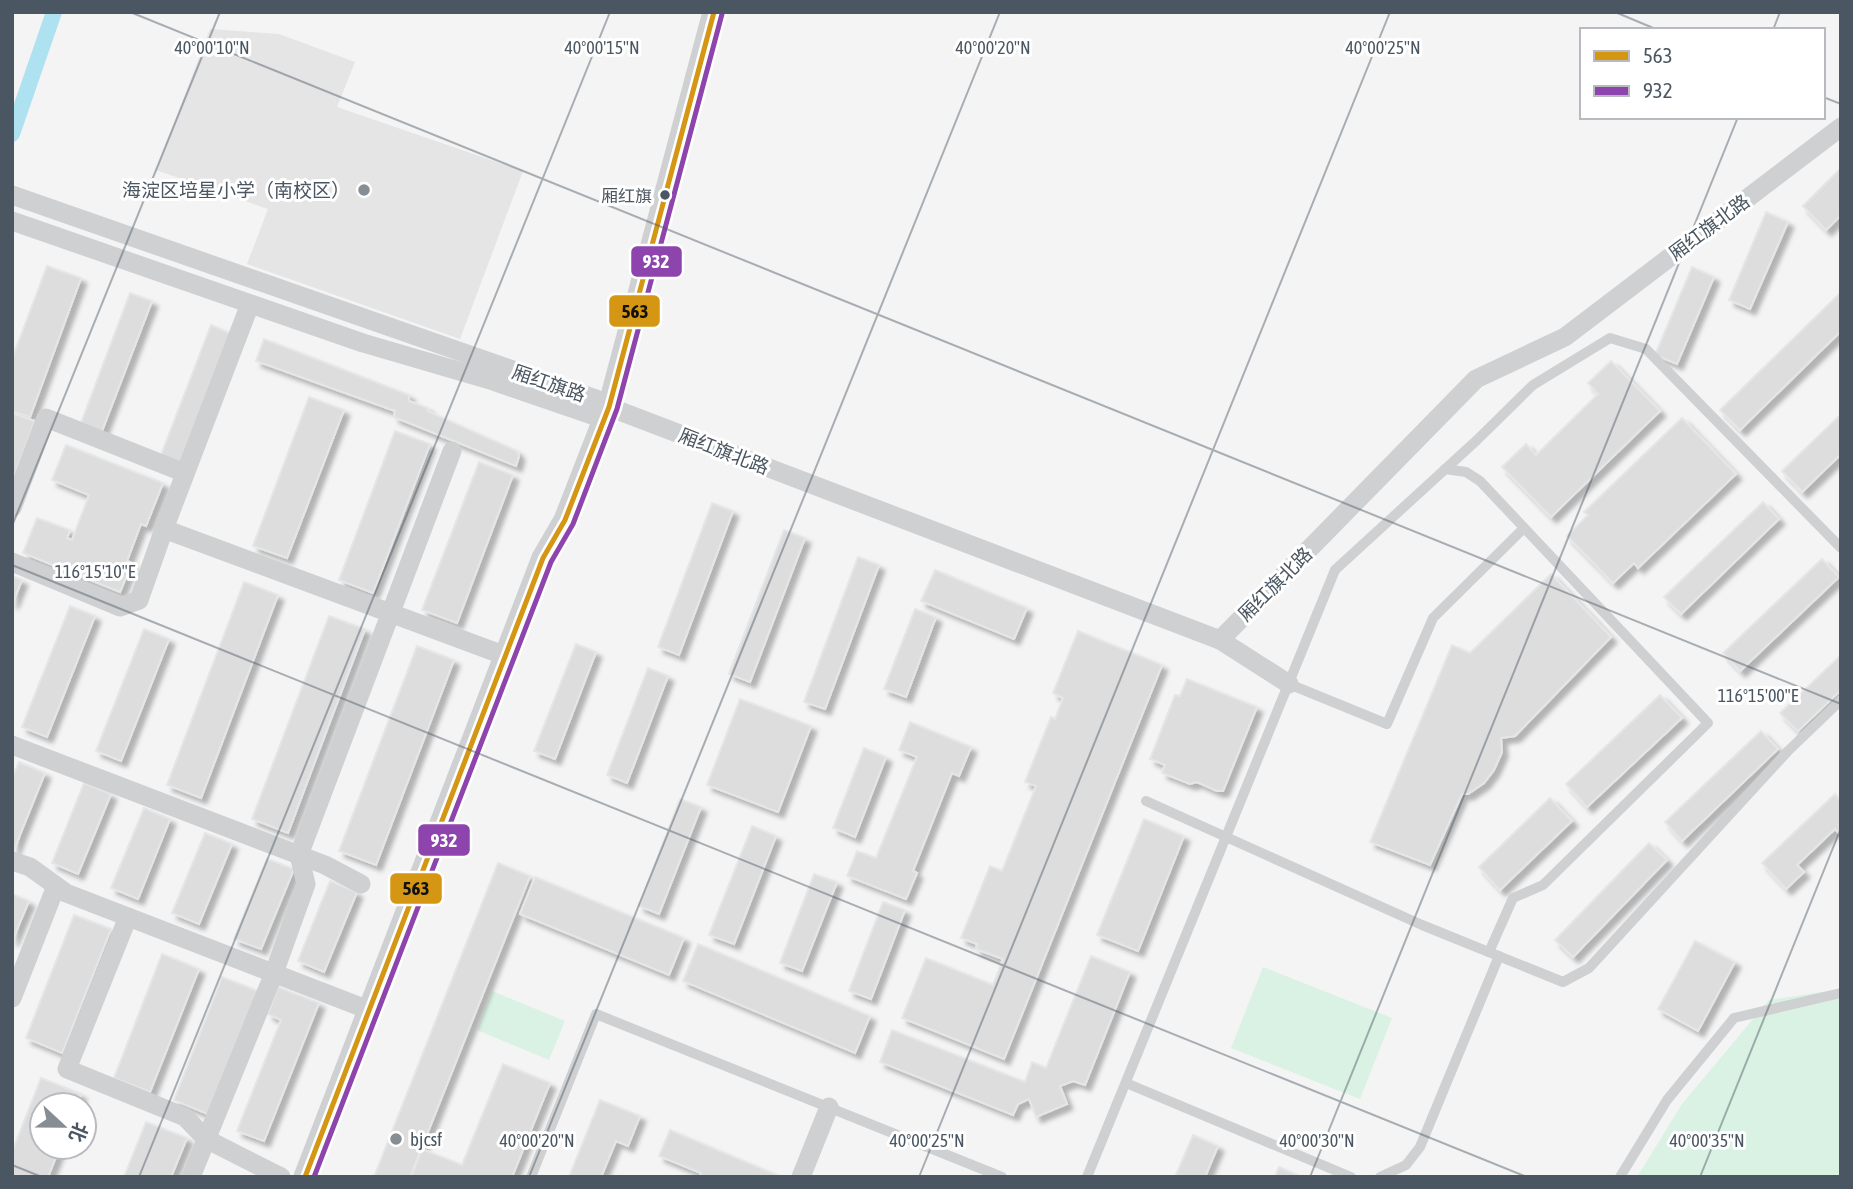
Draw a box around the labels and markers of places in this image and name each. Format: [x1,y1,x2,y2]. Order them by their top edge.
place label: 海淀区培星小学（南校区） [122,179,350,201]
marker: 海淀区培星小学（南校区） [356,182,372,198]
place label: 厢红旗 [601,186,652,206]
marker: 厢红旗 [658,188,672,202]
place label: bjcsf [410,1128,442,1150]
marker: bjcsf [388,1131,404,1147]

